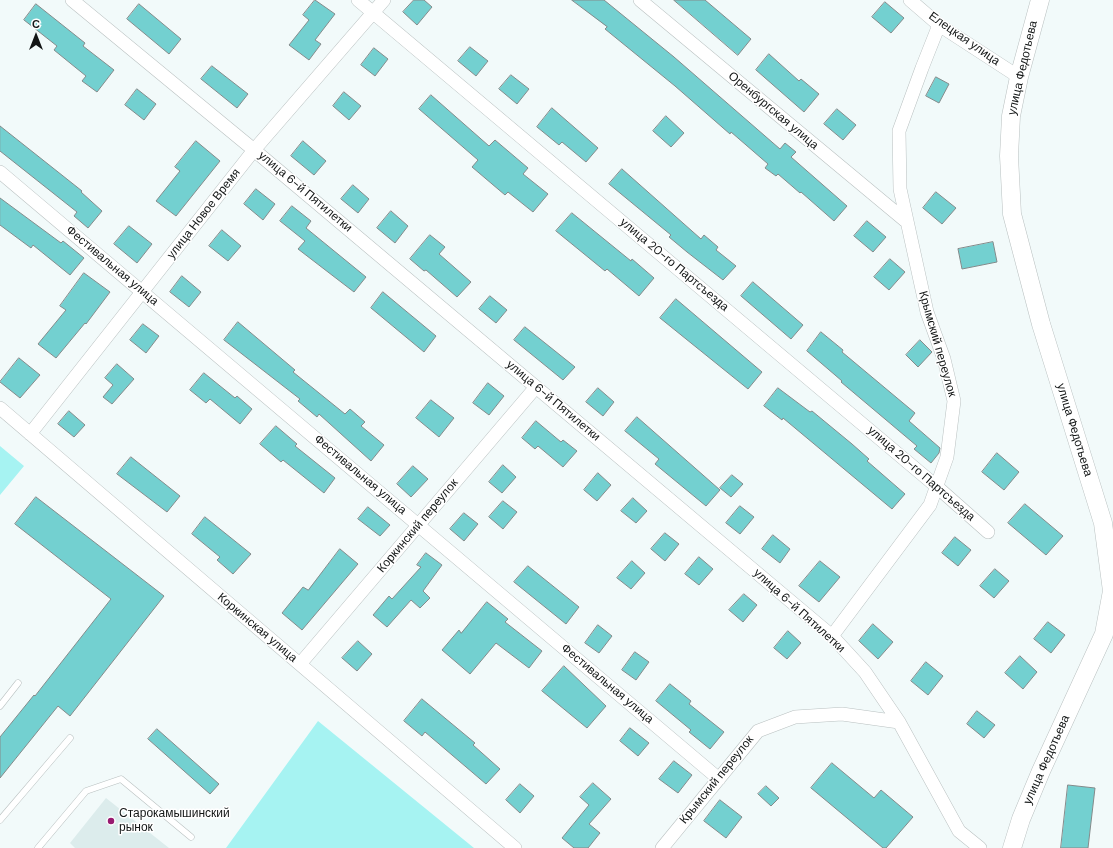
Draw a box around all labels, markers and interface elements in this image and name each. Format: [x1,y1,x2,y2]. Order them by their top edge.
street label: Елецкая улица [926,9,1002,69]
north arrow [16,16,56,56]
text: С [32,17,40,31]
street label: улица Федотьева [1005,19,1041,117]
street label: Оренбургская улица [725,69,821,153]
street label: улица 6-й Пятилетки [255,149,355,235]
street label: улица Новое Время [164,166,244,262]
street label: улица 20-го Партсъезда [617,215,731,315]
street label: Фестивальная улица [63,223,161,309]
street label: Крымский переулок [915,289,959,399]
street label: улица 6-й Пятилетки [503,358,603,444]
street label: улица Федотьева [1053,382,1095,478]
street label: улица 20-го Партсъезда [864,423,978,525]
street label: Фестивальная улица [311,432,409,518]
street label: Коркинский переулок [375,476,461,576]
street label: улица 6-й Пятилетки [750,566,848,656]
street label: Коркинская улица [214,590,300,666]
street label: Фестивальная улица [558,641,656,727]
street label: улица Федотьева [1021,713,1073,807]
street label: Крымский переулок [677,733,757,827]
place label: Старокамышинский рынок [119,807,230,835]
marker: Старокамышинский рынок [106,816,116,826]

